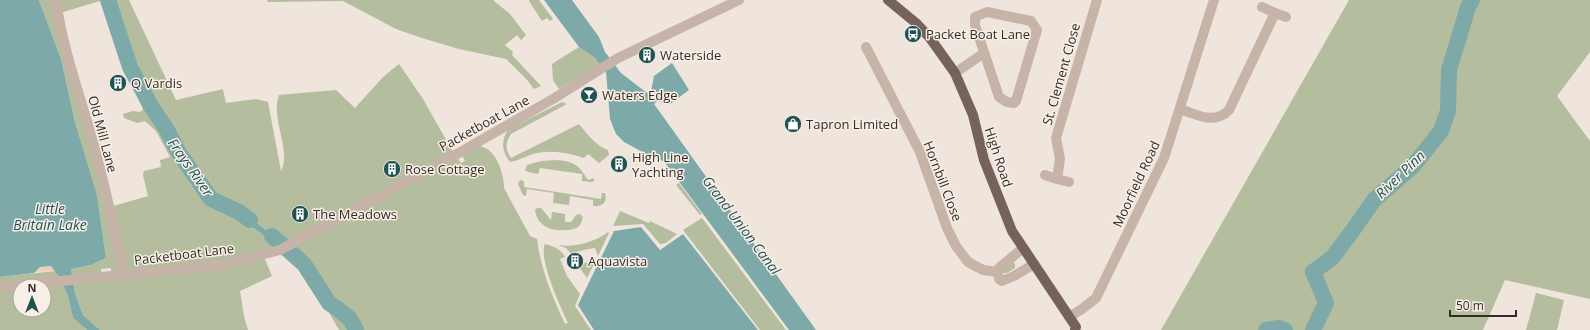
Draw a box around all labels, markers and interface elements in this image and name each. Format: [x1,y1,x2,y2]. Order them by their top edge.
street label: St. Clement Close [1038,21,1084,127]
bus stop icon: Packet Boat Lane [903,24,923,44]
place label: Packet Boat Lane [926,25,1030,43]
building icon: Waterside [637,45,657,65]
place label: Waterside [660,46,721,64]
building icon: Q Vardis [108,73,128,93]
place label: Q Vardis [131,74,182,92]
bar icon: Waters Edge [579,85,599,105]
place label: Waters Edge [602,86,678,104]
street label: Packetboat Lane [436,91,532,155]
street label: Old Mill Lane [84,94,122,174]
shop icon: Tapron Limited [783,114,803,134]
place label: Tapron Limited [806,115,898,133]
street label: High Road [981,125,1017,189]
water label: Frays River [164,134,218,200]
street label: Hornbill Close [919,138,967,224]
street label: Moorfield Road [1108,138,1164,230]
water label: River Pinn [1371,146,1429,202]
place label: High Line Yachting [632,148,689,181]
building icon: High Line Yachting [609,154,629,174]
building icon: Rose Cottage [382,159,402,179]
place label: Rose Cottage [405,160,485,178]
water label: Grand Union Canal [699,172,786,279]
water label: Little Britain Lake [13,199,87,234]
building icon: The Meadows [290,204,310,224]
place label: The Meadows [313,205,397,223]
street label: Packetboat Lane [133,239,235,269]
building icon: Aquavista [565,251,585,271]
place label: Aquavista [588,252,647,270]
north arrow [12,278,52,318]
text: N [28,280,36,295]
scale bar [1450,292,1516,318]
text: 50 m [1456,297,1484,314]

